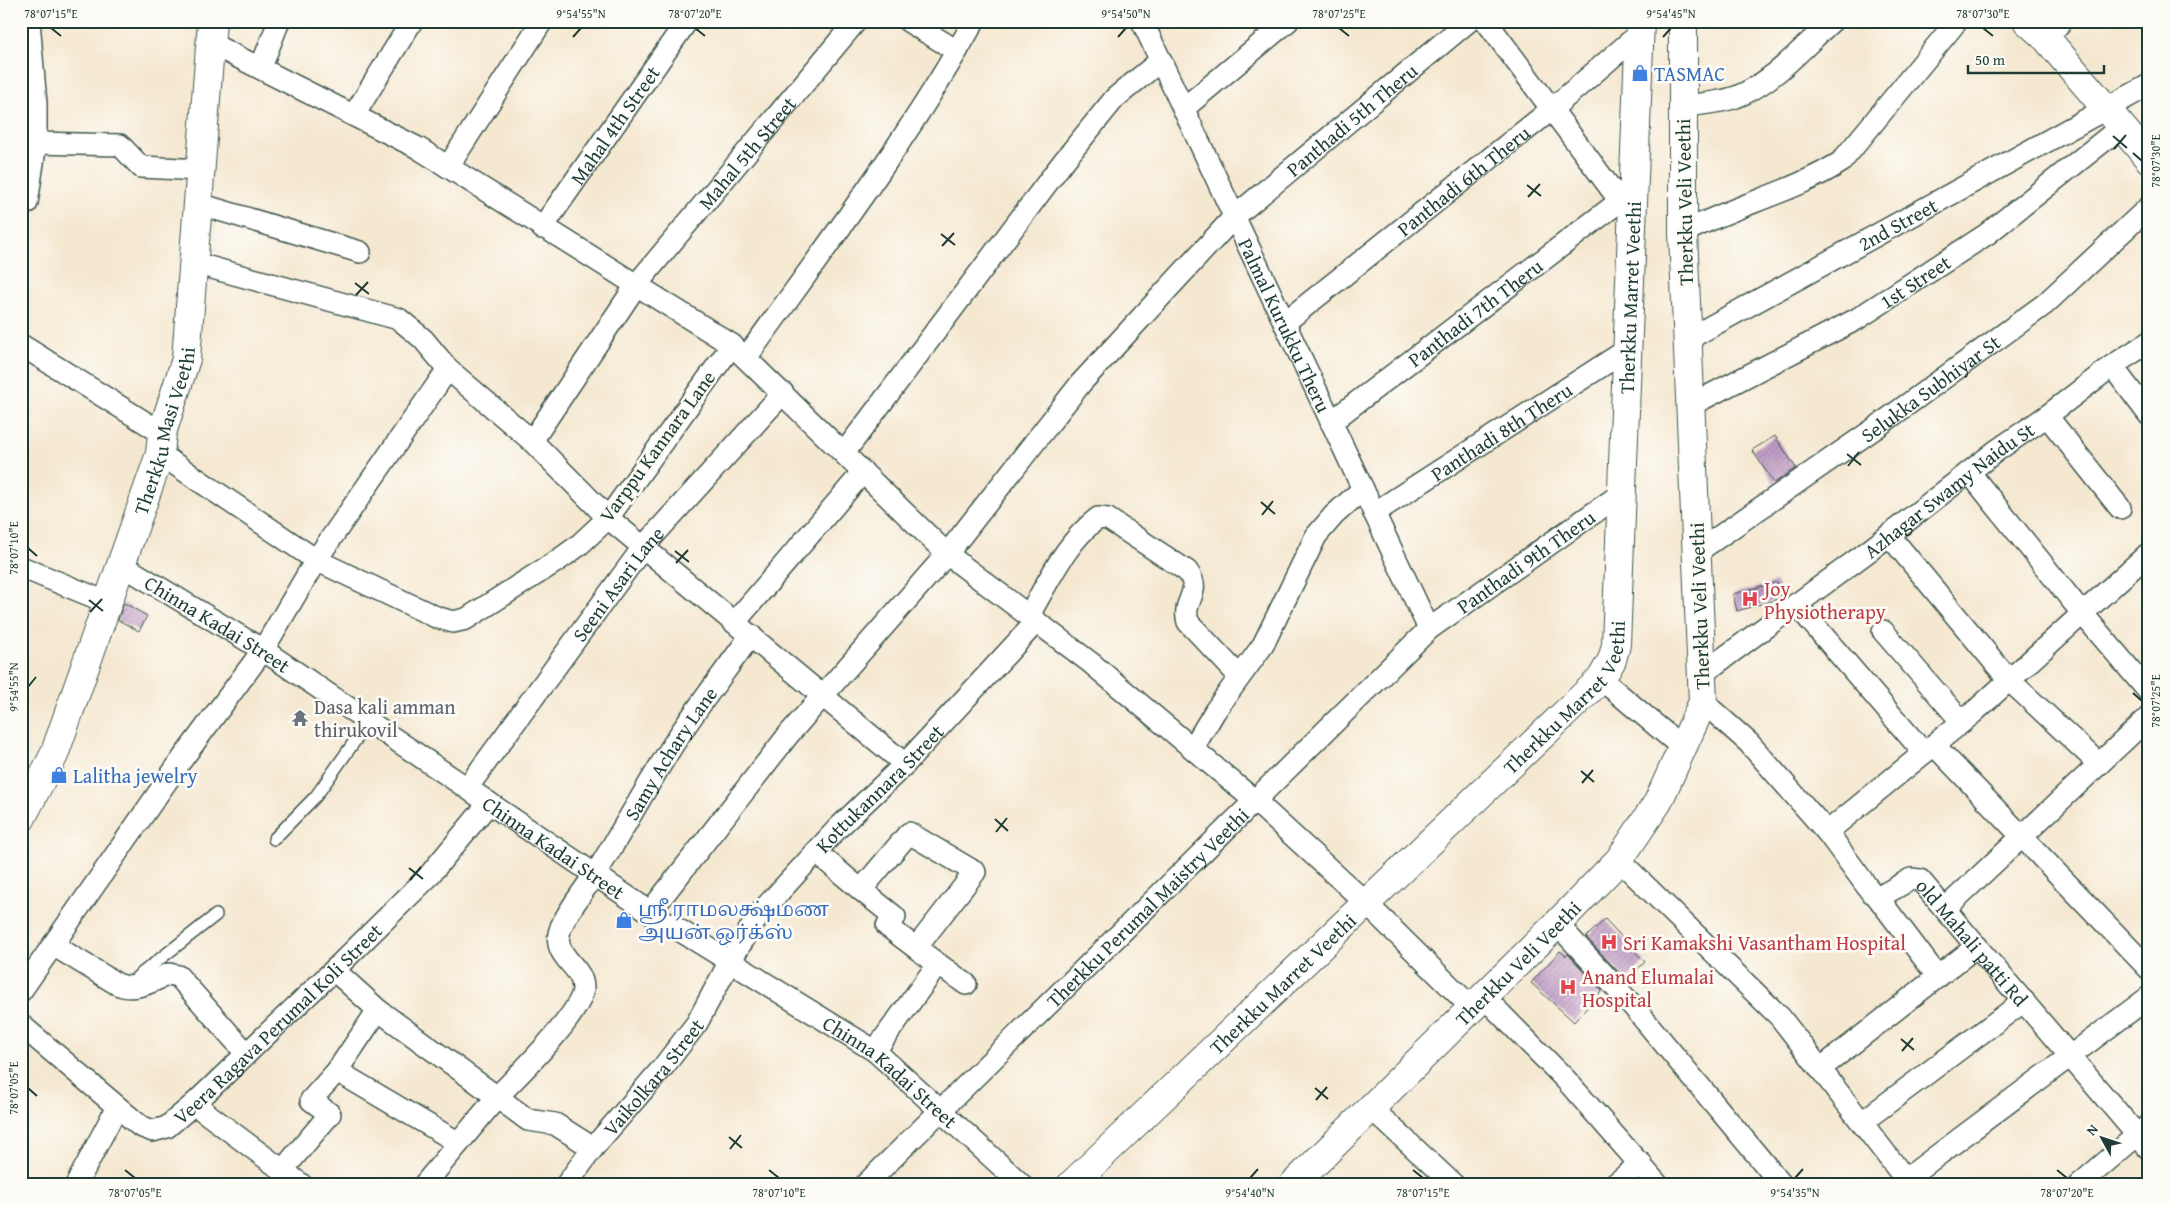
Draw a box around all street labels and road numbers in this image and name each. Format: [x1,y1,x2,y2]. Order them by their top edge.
street label: Panthadi 5th Theru [1279,56,1423,183]
street label: Mahal 4th Street [562,59,666,190]
street label: Mahal 5th Street [691,90,802,215]
street label: Panthadi 6th Theru [1390,118,1536,242]
street label: Therkku Veli Veethi [1668,118,1700,286]
street label: 2nd Street [1852,190,1942,257]
street label: Therkku Marret Veethi [1611,200,1648,395]
street label: Palmal Kurukku Theru [1232,233,1339,417]
street label: 1st Street [1874,247,1956,315]
street label: Panthadi 7th Theru [1401,251,1549,373]
street label: Selukka Subhiyar St [1855,327,2006,449]
street label: Therkku Masi Veethi [125,346,201,518]
street label: Varppu Kannara Lane [592,364,722,528]
street label: Panthadi 8th Theru [1424,375,1577,488]
street label: Azhagar Swamy Naidu St [1857,415,2040,564]
street label: Panthadi 9th Theru [1450,502,1601,620]
street label: Seeni Asari Lane [565,519,670,647]
street label: Therkku Veli Veethi [1682,522,1716,690]
street label: Chinna Kadai Street [139,568,296,679]
street label: Therkku Marret Veethi [1496,620,1631,780]
street label: Samy Achary Lane [616,680,724,825]
street label: Kottukannara Street [808,717,950,859]
street label: Chinna Kadai Street [477,788,631,906]
street label: Therkku Perumal Maistry Veethi [1039,800,1255,1014]
street label: old Mahali patti Rd [1910,872,2036,1012]
street label: Therkku Veli Veethi [1448,893,1587,1032]
street label: Therkku Marret Veethi [1202,906,1362,1061]
street label: Veera Ragava Perumal Koli Street [166,916,388,1130]
street label: Chinna Kadai Street [818,1008,964,1134]
street label: Vaikolkara Street [596,1012,710,1142]

